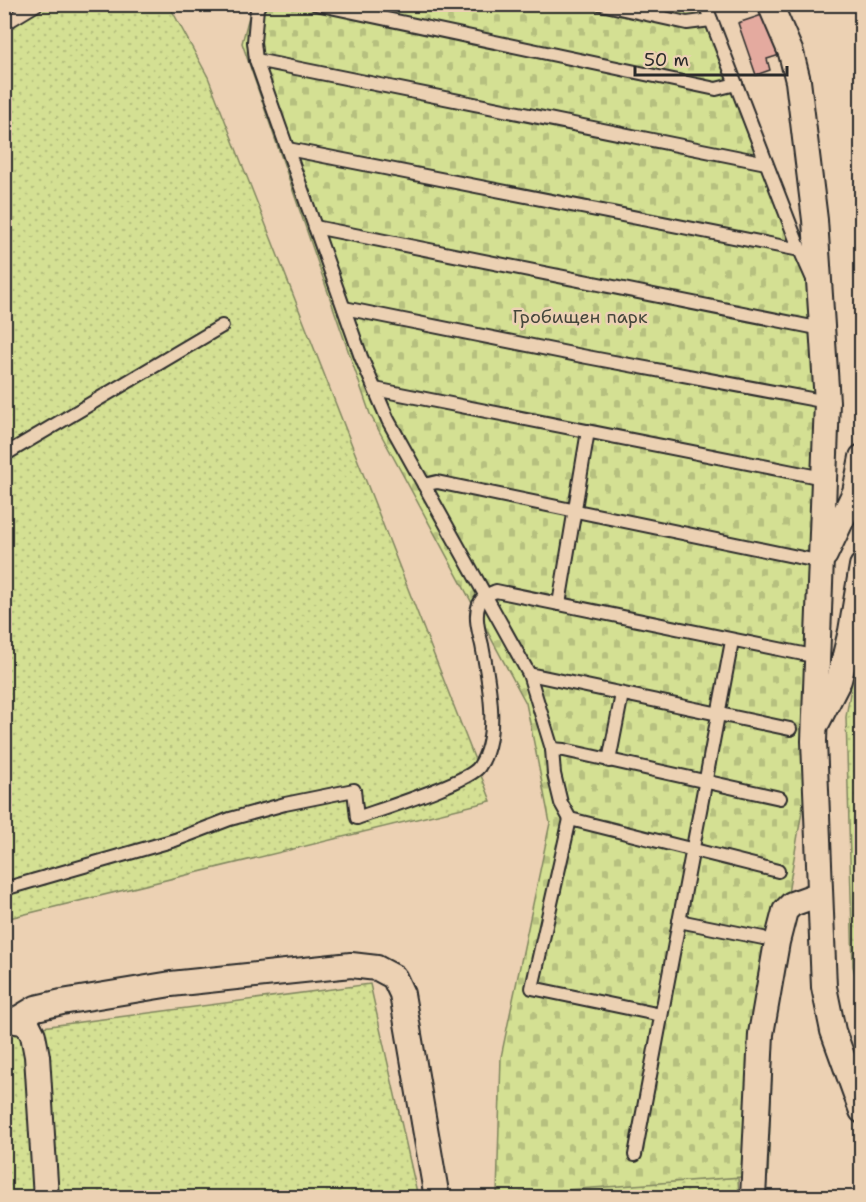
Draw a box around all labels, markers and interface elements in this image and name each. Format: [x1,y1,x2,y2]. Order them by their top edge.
scale bar [635,39,786,77]
text: 50 m [644,48,689,72]
park label: Гробищен парк [512,305,648,329]

